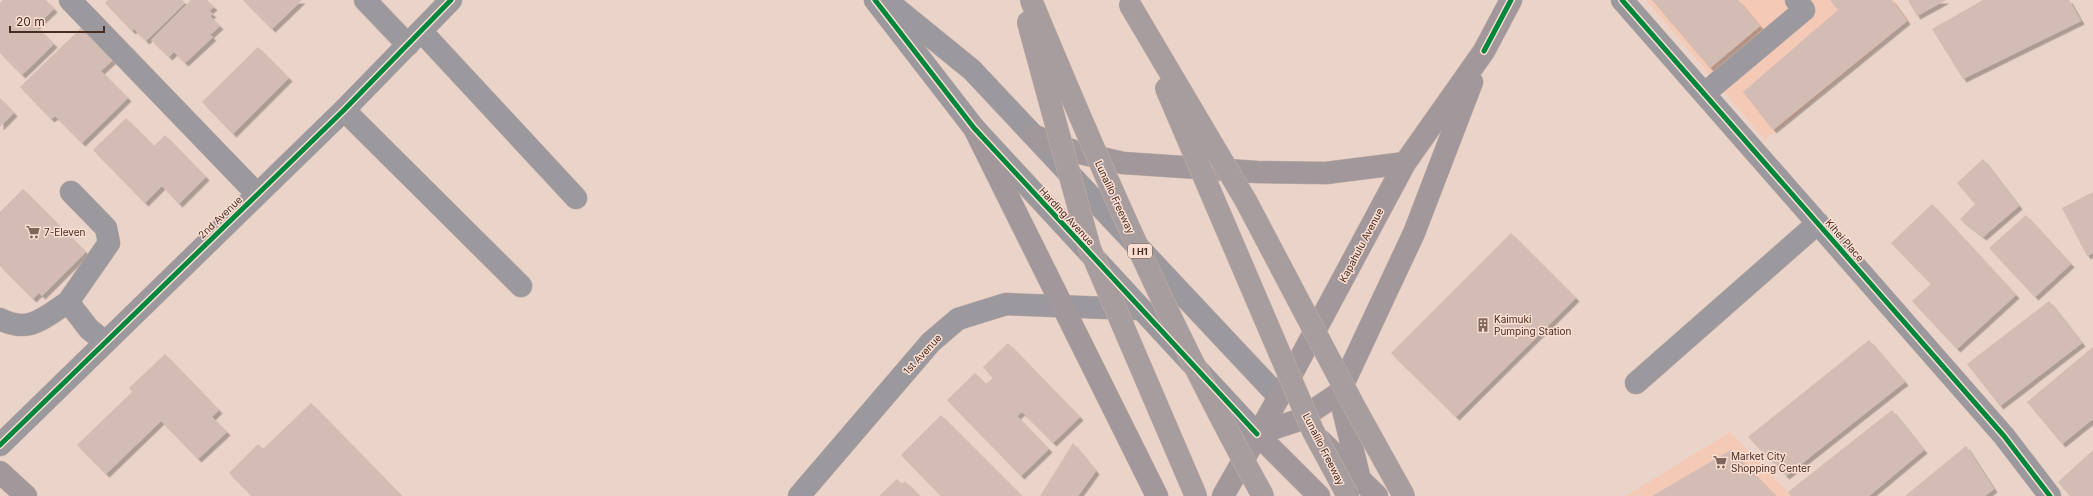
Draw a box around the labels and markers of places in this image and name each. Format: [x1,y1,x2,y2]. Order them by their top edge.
supermarket icon: 7-Eleven [25,224,41,240]
place label: 7-Eleven [44,226,86,238]
place label: Kaimuki Pumping Station [1494,313,1571,337]
building icon: Kaimuki Pumping Station [1475,317,1491,333]
place label: Market City Shopping Center [1731,450,1811,474]
supermarket icon: Market City Shopping Center [1712,454,1728,470]

